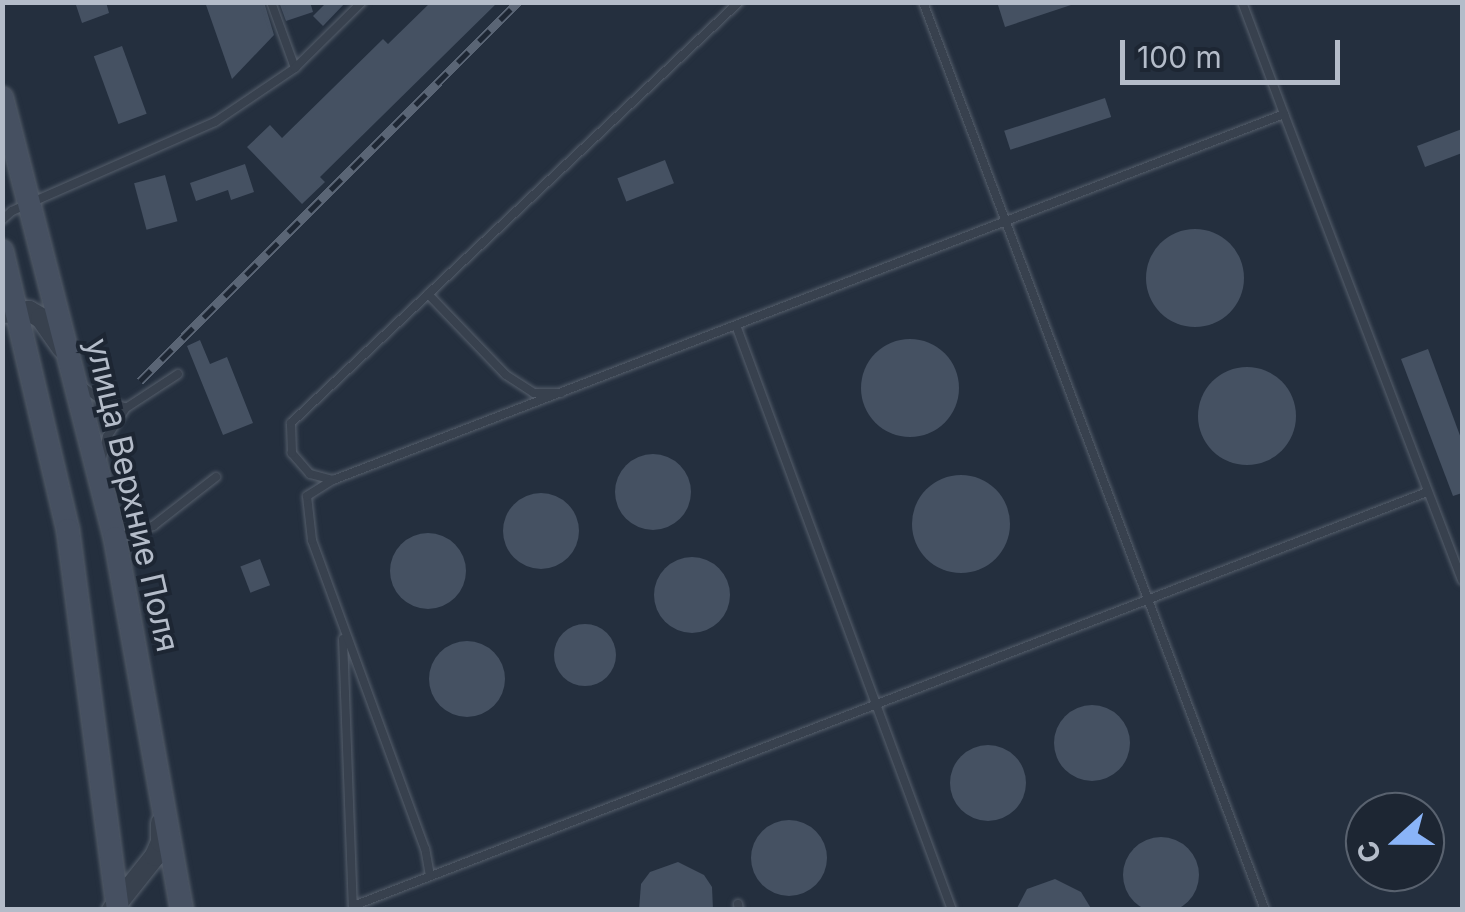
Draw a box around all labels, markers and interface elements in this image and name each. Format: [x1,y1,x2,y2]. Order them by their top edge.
scale bar [1125,20,1345,82]
text: 100 m [1137,39,1222,75]
street label: улица Верхние Поля [77,335,187,655]
north arrow [1345,792,1445,892]
text: С [1349,836,1388,868]

